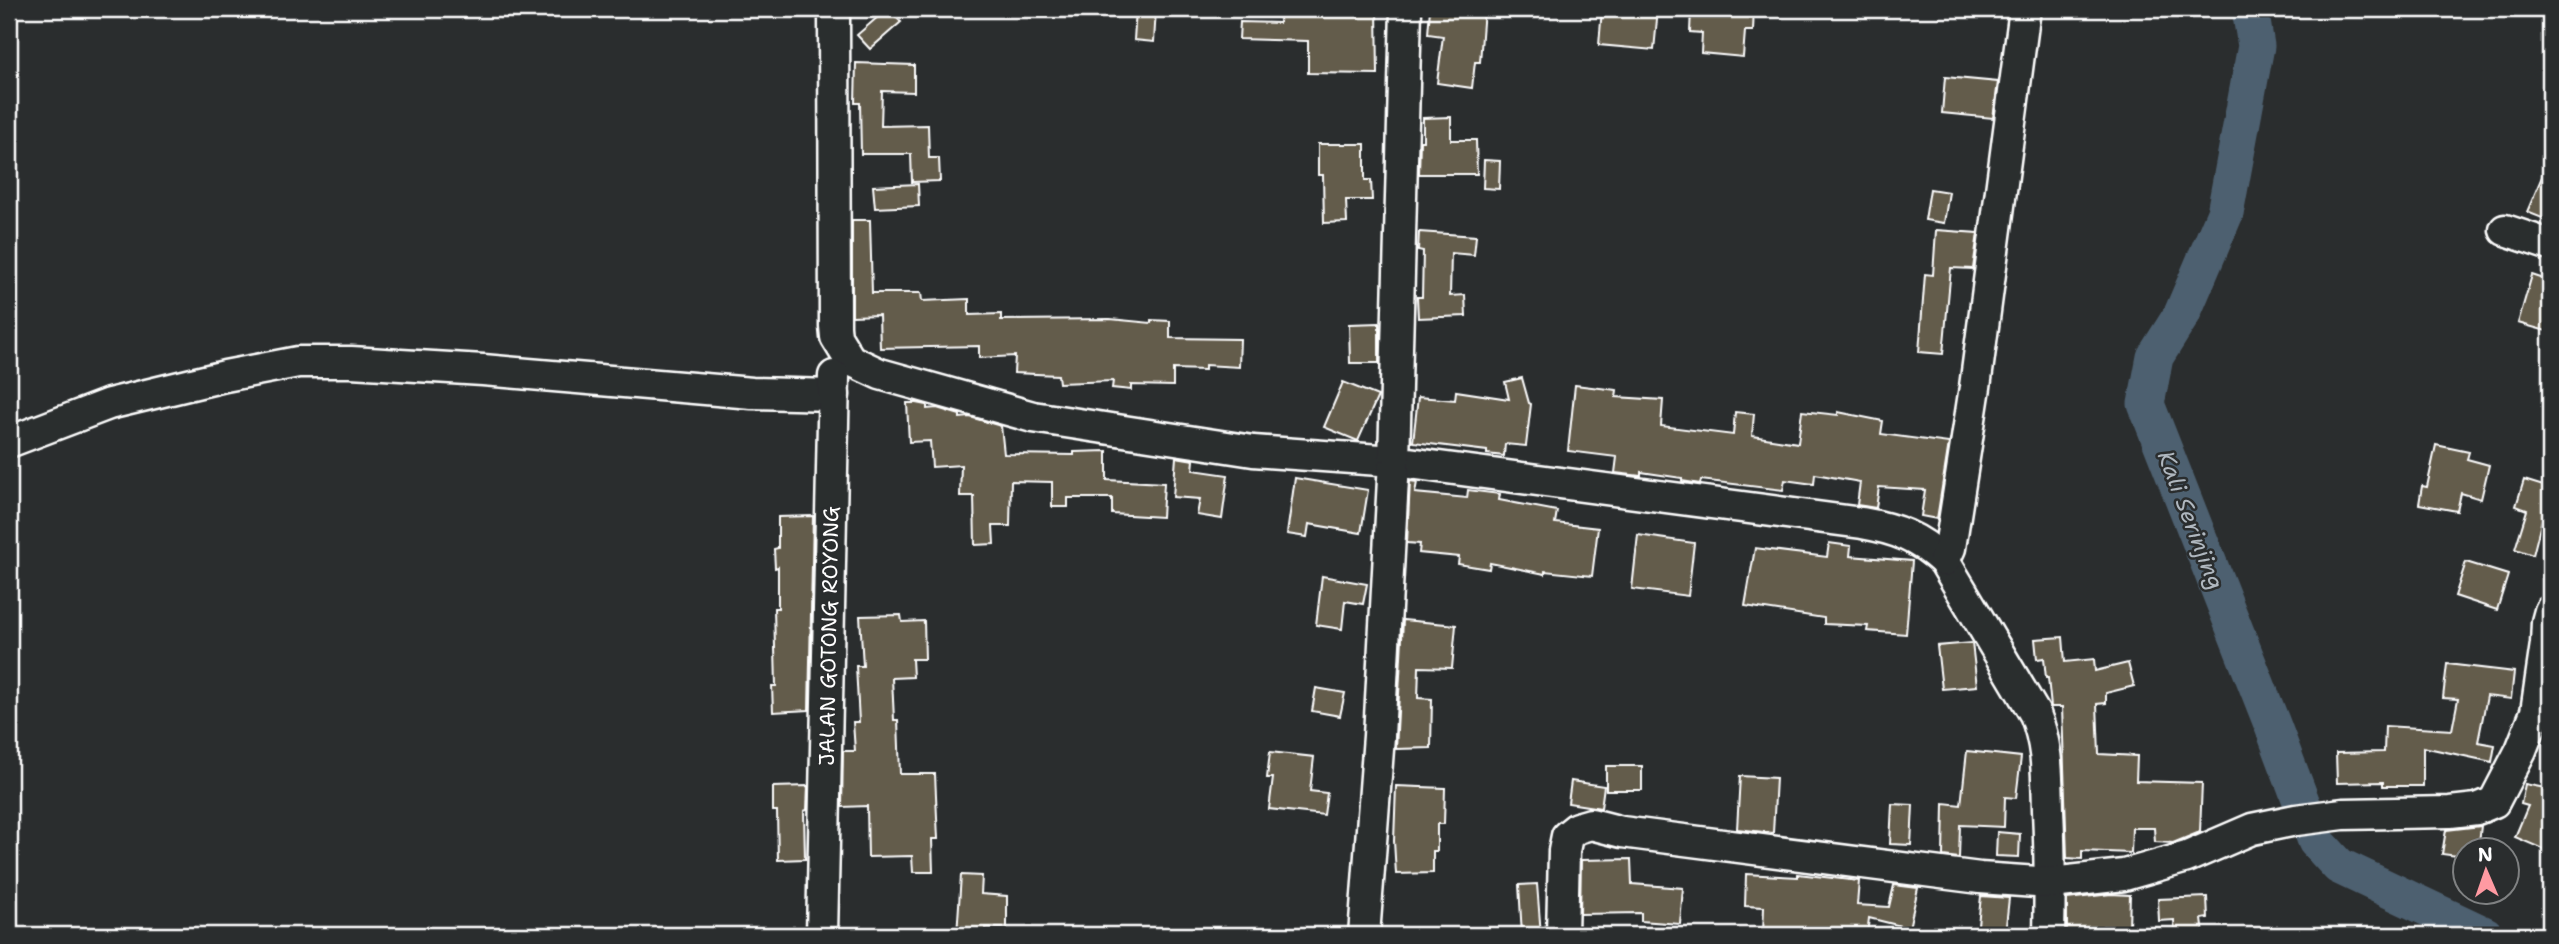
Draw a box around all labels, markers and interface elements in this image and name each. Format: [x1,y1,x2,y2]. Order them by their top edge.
water label: Kali Serinjing [2151,446,2231,594]
street label: JALAN GOTONG ROYONG [813,506,845,766]
north arrow [2450,836,2520,906]
text: N [2477,842,2493,867]

